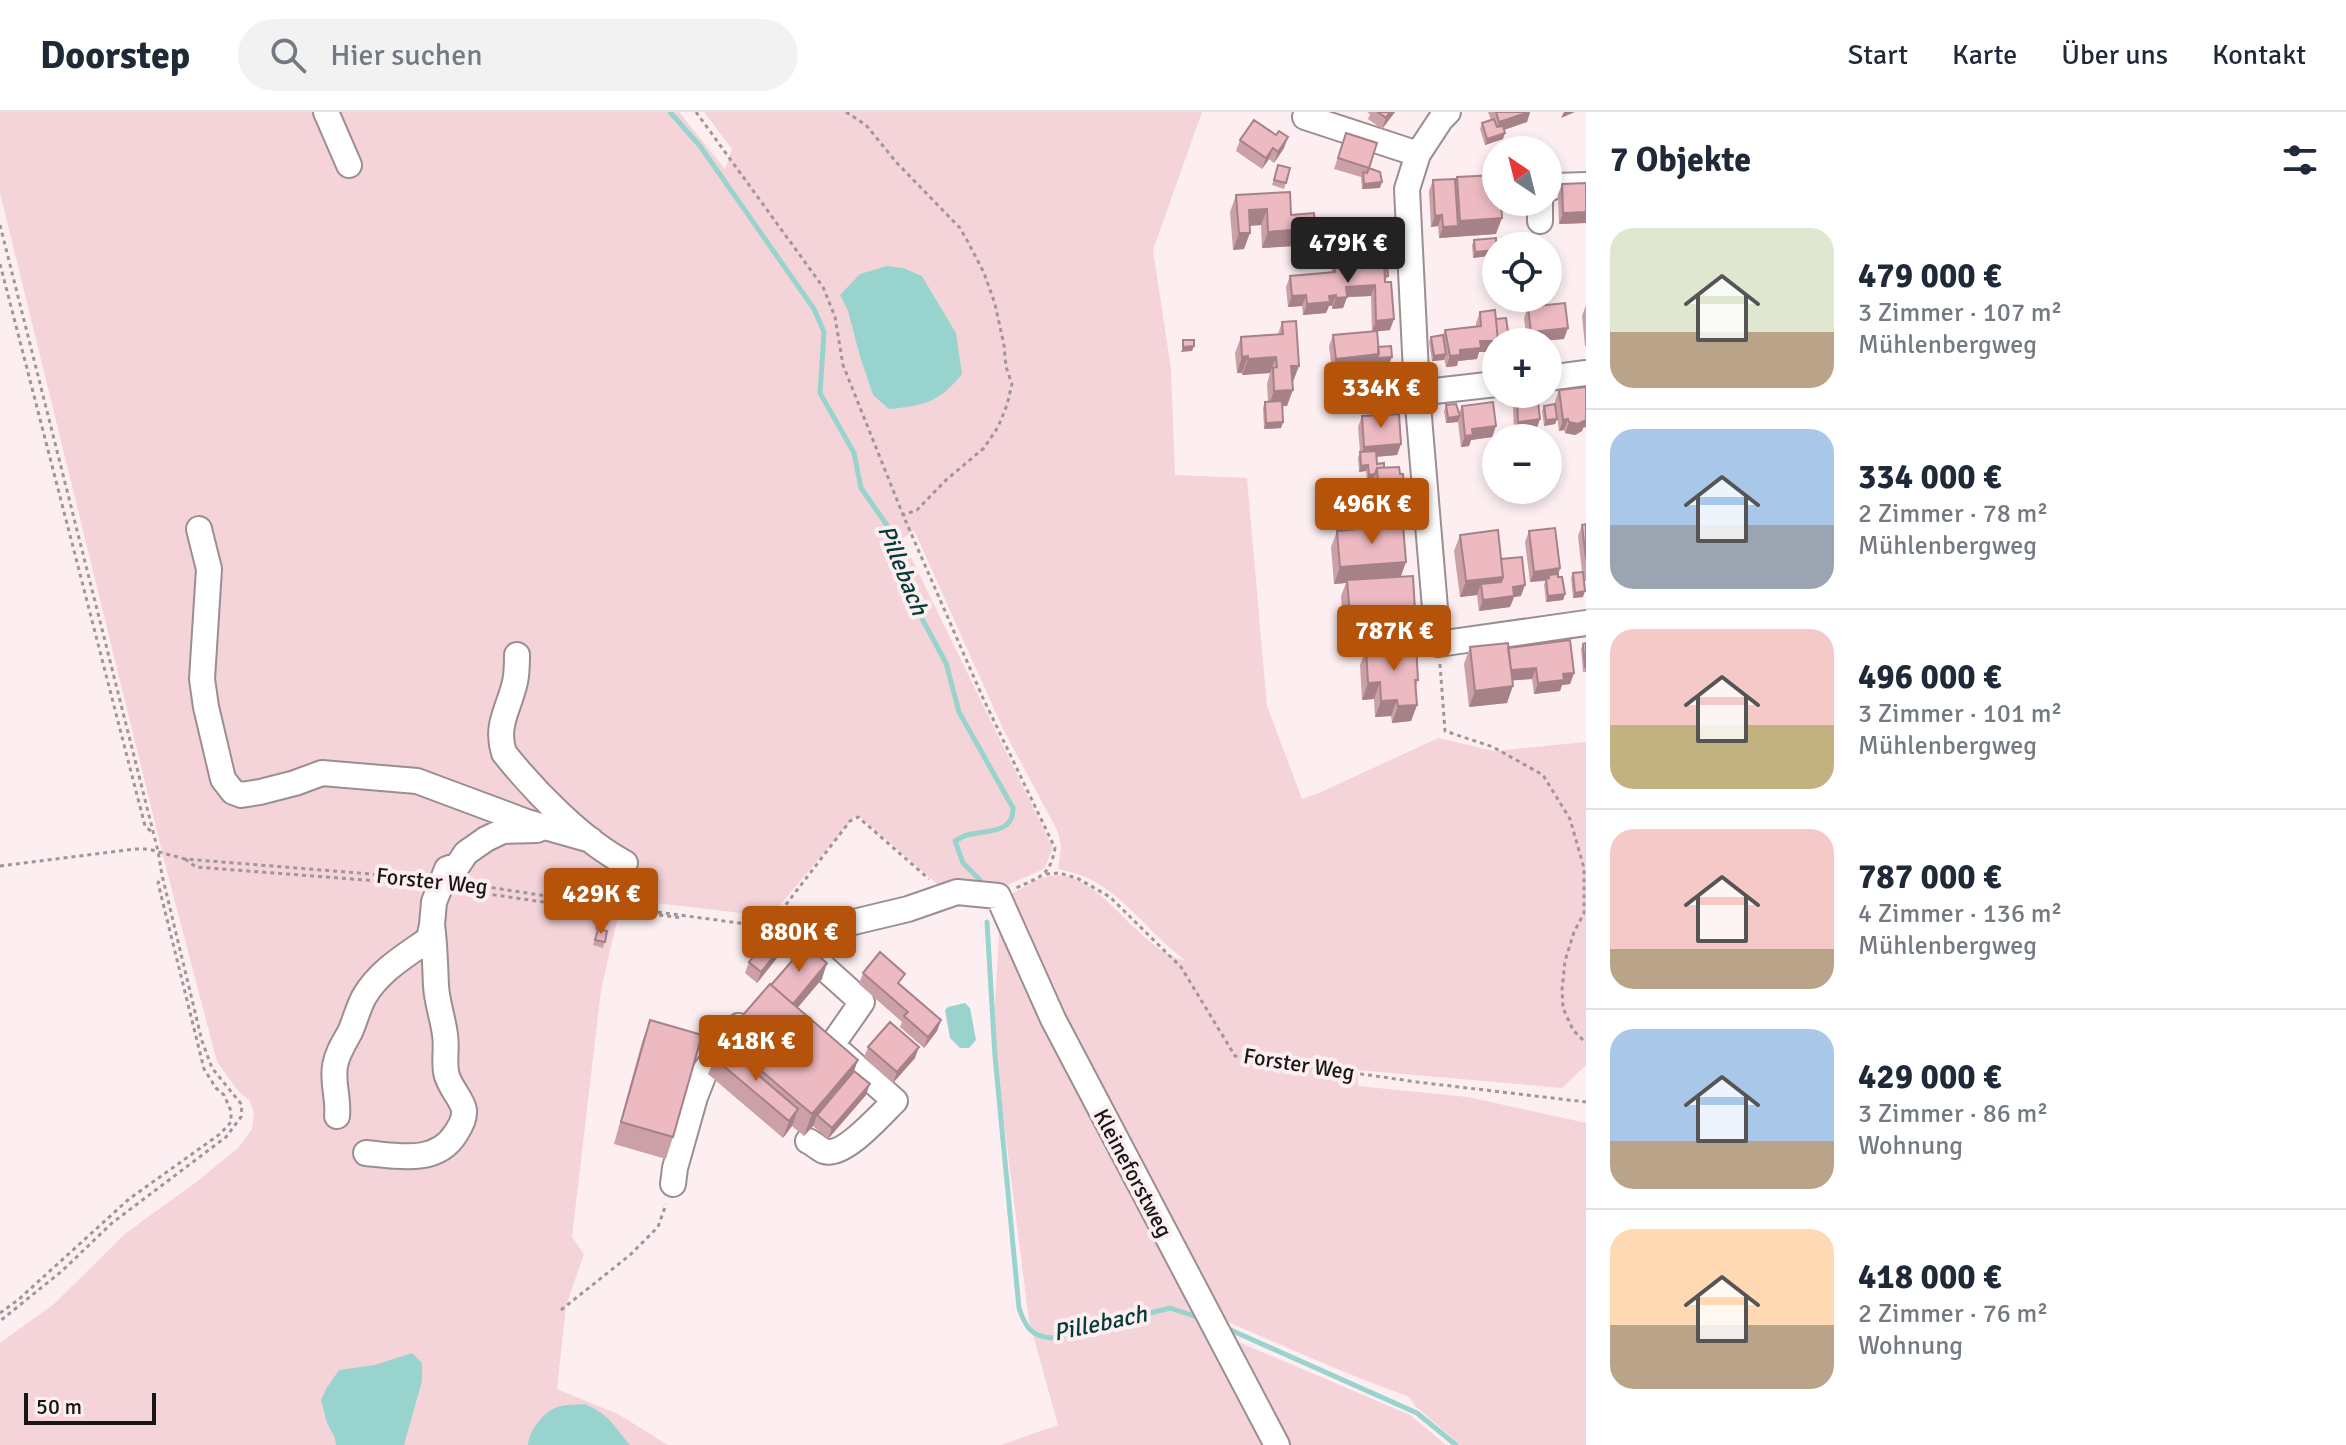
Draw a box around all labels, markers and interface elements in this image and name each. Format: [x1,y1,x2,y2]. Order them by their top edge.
search box [238,19,798,91]
text: Doorstep [40,32,190,79]
icon: search [266,33,310,77]
text: Hier suchen [330,37,483,74]
text: Start [1848,38,1908,72]
text: Karte [1952,38,2017,72]
text: Über uns [2061,38,2168,72]
text: Kontakt [2212,38,2306,72]
north arrow [1482,136,1562,216]
map controls [1482,136,1562,504]
icon: filters [2278,138,2322,182]
text: 7 Objekte [1610,139,1751,181]
pin: 479K € [1283,217,1413,285]
text: 479K € [1309,227,1387,259]
button: locate [1482,232,1562,312]
text: 479 000 € [1858,255,2001,297]
icon: home [1674,260,1770,356]
text: 3 Zimmer · 107 m² [1858,297,2062,329]
button: + [1482,328,1562,408]
text: Mühlenbergweg [1858,329,2037,361]
pin: 334K € [1316,362,1446,430]
text: 334K € [1342,372,1420,404]
button: − [1482,424,1562,504]
text: 334 000 € [1858,456,2001,498]
icon: home [1674,461,1770,557]
pin: 496K € [1307,478,1437,546]
text: 496K € [1333,488,1411,520]
text: 2 Zimmer · 78 m² [1858,498,2048,530]
water label: Pillebach [871,520,935,620]
text: Mühlenbergweg [1858,530,2037,562]
pin: 787K € [1329,605,1459,673]
text: 787K € [1355,615,1433,647]
text: 496 000 € [1858,656,2001,698]
icon: home [1674,661,1770,757]
text: 3 Zimmer · 101 m² [1858,698,2062,730]
text: Mühlenbergweg [1858,730,2037,762]
text: 787 000 € [1858,856,2001,898]
icon: home [1674,861,1770,957]
street label: Forster Weg [375,862,489,900]
pin: 429K € [536,868,666,936]
text: 429K € [562,878,640,910]
text: 4 Zimmer · 136 m² [1858,898,2062,930]
pin: 880K € [734,906,864,974]
text: 880K € [760,916,838,948]
text: Mühlenbergweg [1858,930,2037,962]
pin: 418K € [691,1015,821,1083]
text: 418K € [717,1025,795,1057]
street label: Forster Weg [1242,1042,1356,1086]
text: 429 000 € [1858,1056,2001,1098]
icon: home [1674,1061,1770,1157]
text: 3 Zimmer · 86 m² [1858,1098,2048,1130]
street label: Kleineforstweg [1088,1104,1178,1242]
text: Wohnung [1858,1130,1963,1162]
text: 418 000 € [1858,1256,2001,1298]
icon: home [1674,1261,1770,1357]
water label: Pillebach [1050,1298,1150,1348]
text: 2 Zimmer · 76 m² [1858,1298,2048,1330]
text: Wohnung [1858,1330,1963,1362]
scale bar [24,1389,156,1425]
text: 50 m [36,1393,82,1420]

